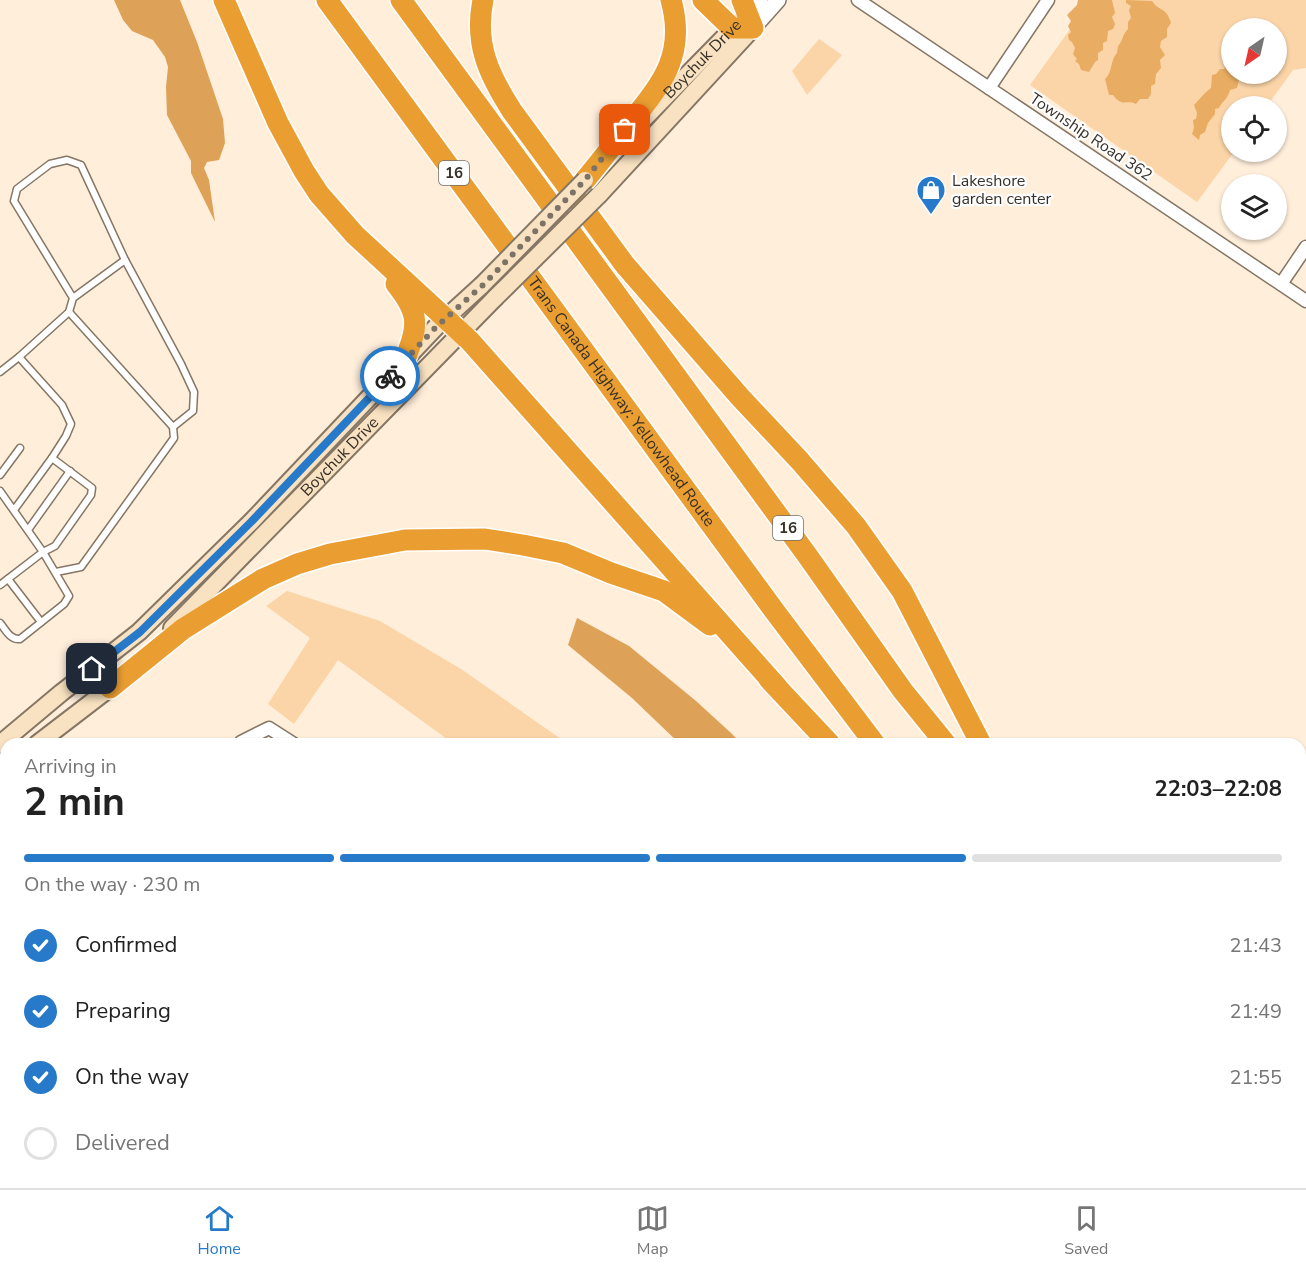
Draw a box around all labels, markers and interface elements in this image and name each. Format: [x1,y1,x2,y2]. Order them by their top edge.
street label: Boychuk Drive [659,15,747,104]
north arrow [1221,18,1287,84]
map controls [1221,18,1287,240]
street label: Township Road 362 [1025,88,1157,186]
button: locate [1221,96,1287,162]
pin [599,104,650,155]
icon: bag [608,113,641,146]
road number: 16 [439,161,469,185]
place label: Lakeshore garden center [952,170,1051,210]
shop icon: Lakeshore garden center [915,174,947,216]
button: layers [1221,174,1287,240]
street label: Trans Canada Highway: Yellowhead Route [522,272,720,531]
courier [360,346,420,406]
icon: bike [374,360,407,393]
street label: Boychuk Drive [296,412,384,501]
road number: 16 [773,516,803,540]
pin [66,643,117,694]
icon: home [75,652,108,685]
text: Arriving in [24,753,117,780]
text: 22:03–22:08 [1154,774,1282,804]
text: 2 min [24,776,125,829]
text: On the way · 230 m [24,871,200,898]
icon: check [24,929,57,962]
text: Confirmed [75,930,177,960]
text: 21:43 [1229,932,1282,959]
icon: check [24,995,57,1028]
text: Preparing [75,996,171,1026]
text: 21:49 [1229,998,1282,1025]
icon: check [24,1061,57,1094]
text: On the way [75,1062,189,1092]
text: 21:55 [1229,1064,1282,1091]
text: Delivered [75,1128,170,1158]
tab: Home [198,1202,241,1260]
tab: Map [636,1202,669,1260]
tab: Saved [1064,1202,1108,1260]

